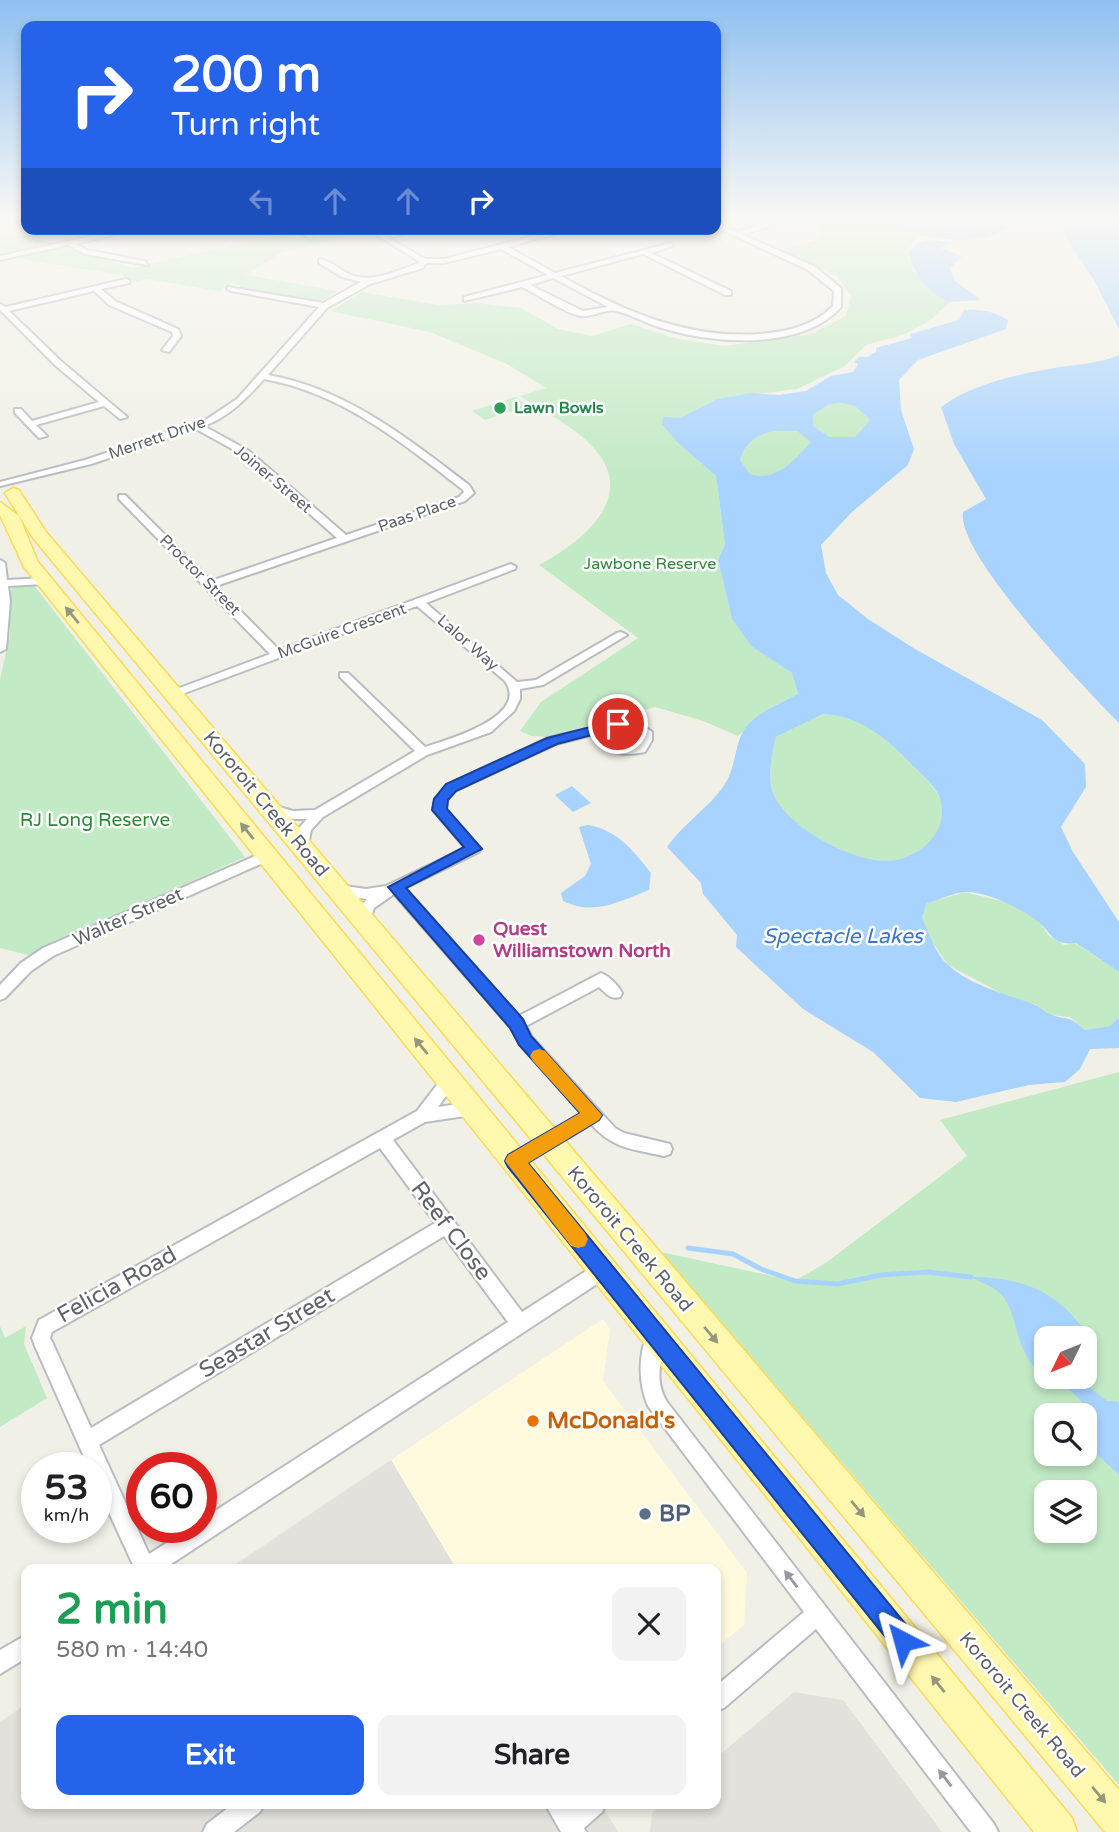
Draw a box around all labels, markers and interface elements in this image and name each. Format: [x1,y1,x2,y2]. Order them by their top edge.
text: 200 m [171,46,321,105]
icon: right [56,49,147,140]
text: Turn right [171,106,320,144]
icon: left [243,182,281,220]
icon: ahead [316,182,354,220]
icon: ahead [389,182,427,220]
icon: right [462,182,500,220]
place label: Lawn Bowls [514,398,604,418]
marker: Lawn Bowls [492,400,508,416]
street label: Merrett Drive [106,412,208,464]
street label: Joiner Street [230,440,316,518]
street label: Paas Place [375,491,459,537]
street label: Proctor Street [155,530,245,620]
park label: Jawbone Reserve [584,554,716,574]
street label: McGuire Crescent [275,598,409,664]
one-way arrow [65,607,80,625]
street label: Lalor Way [433,611,503,675]
pin [588,694,648,754]
icon: arrive [599,705,637,743]
street label: Kororoit Creek Road [199,727,333,881]
park label: RJ Long Reserve [20,809,170,831]
one-way arrow [239,822,254,840]
street label: Walter Street [70,883,186,951]
place label: Quest Williamstown North [493,918,671,962]
water label: Spectacle Lakes [763,924,925,949]
marker: Quest Williamstown North [471,932,487,948]
one-way arrow [413,1037,428,1055]
street label: Kororoit Creek Road [563,1162,697,1316]
street label: Reef Close [405,1176,497,1286]
street label: Felicia Road [52,1241,182,1329]
street label: Seastar Street [194,1281,340,1384]
one-way arrow [703,1326,718,1343]
north arrow [1034,1326,1097,1390]
map controls [1034,1326,1097,1543]
button: search [1034,1403,1097,1466]
place label: McDonald's [547,1407,675,1435]
marker: McDonald's [525,1413,541,1429]
speed limit sign: 60 [126,1452,217,1543]
text: 53 [45,1467,88,1509]
button: layers [1034,1480,1097,1543]
place label: BP [659,1500,691,1528]
one-way arrow [850,1500,865,1517]
text: km/h [44,1504,89,1526]
marker: BP [637,1506,653,1522]
one-way arrow [783,1570,798,1588]
text: 2 min [56,1584,168,1635]
button: close [612,1587,686,1661]
position arrow [866,1604,940,1678]
street label: Kororoit Creek Road [955,1628,1089,1782]
text: 580 m · 14:40 [56,1636,208,1664]
one-way arrow [931,1675,946,1692]
button: Exit [56,1715,364,1795]
button: Share [378,1715,686,1795]
one-way arrow [938,1769,952,1787]
one-way arrow [1091,1787,1106,1804]

